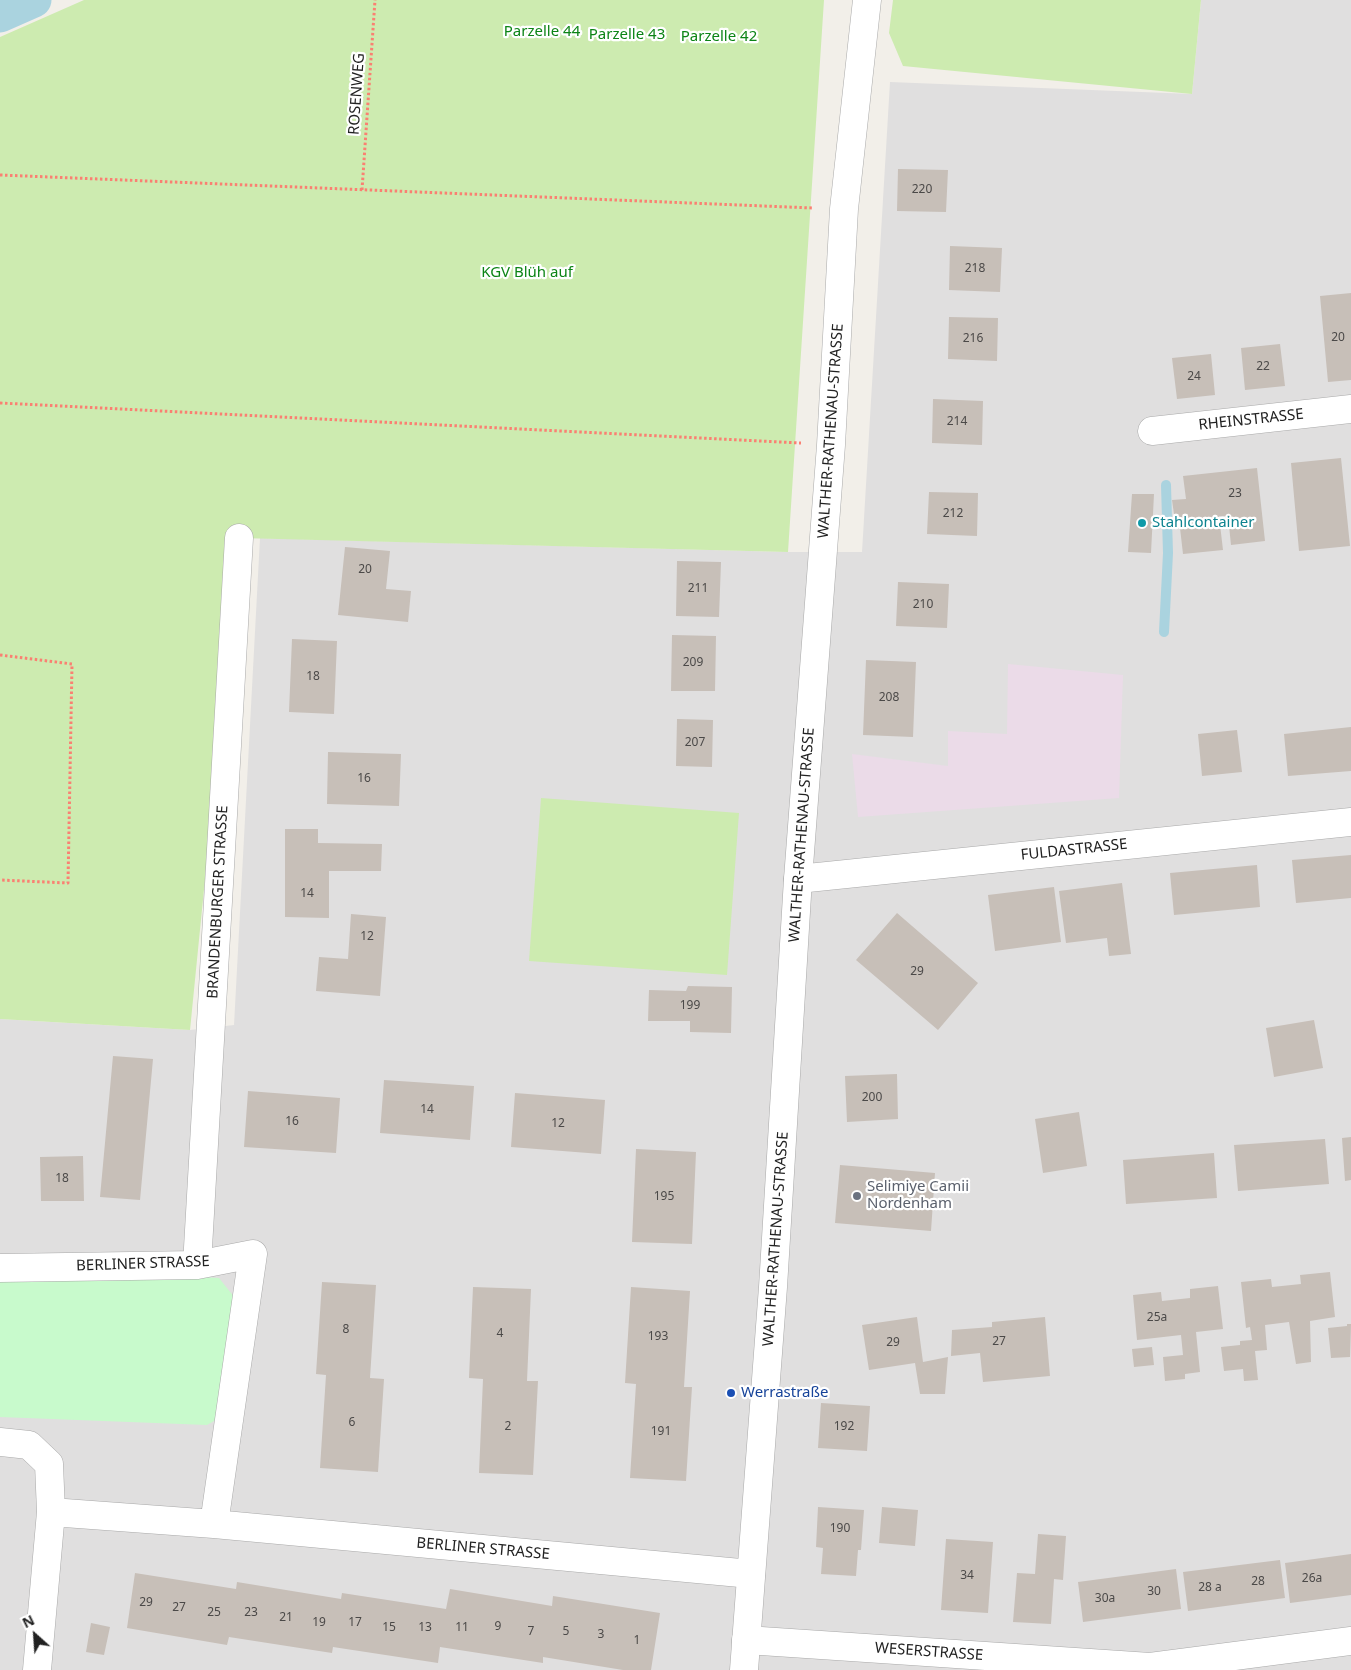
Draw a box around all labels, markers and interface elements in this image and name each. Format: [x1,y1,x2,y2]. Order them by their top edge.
park label: Parzelle 44 [504,23,580,41]
park label: Parzelle 43 [589,26,665,44]
park label: Parzelle 42 [681,28,757,46]
street label: ROSENWEG [345,52,369,136]
house number: 220 [912,183,932,197]
house number: 218 [965,262,985,276]
park label: KGV Blüh auf [481,264,573,282]
street label: WALTHER-RATHENAU-STRASSE [815,323,847,539]
house number: 20 [1331,331,1345,345]
house number: 216 [963,332,983,346]
house number: 22 [1256,360,1270,374]
house number: 24 [1187,370,1201,384]
street label: RHEINSTRASSE [1198,406,1304,434]
house number: 214 [947,415,967,429]
house number: 23 [1228,487,1242,501]
house number: 212 [943,507,963,521]
place label: Stahlcontainer [1152,514,1254,532]
marker: Stahlcontainer [1136,517,1148,529]
house number: 20 [358,563,372,577]
house number: 211 [688,582,708,596]
house number: 210 [913,598,933,612]
house number: 209 [683,656,703,670]
house number: 18 [306,670,320,684]
house number: 208 [879,691,899,705]
street label: WALTHER-RATHENAU-STRASSE [786,727,818,943]
house number: 207 [685,736,705,750]
house number: 16 [357,772,371,786]
street label: BRANDENBURGER STRASSE [204,805,232,999]
street label: FULDASTRASSE [1020,835,1128,865]
house number: 14 [300,887,314,901]
house number: 12 [360,930,374,944]
house number: 29 [910,965,924,979]
house number: 199 [680,999,700,1013]
house number: 200 [862,1091,882,1105]
house number: 14 [420,1103,434,1117]
house number: 16 [285,1115,299,1129]
house number: 12 [551,1117,565,1131]
street label: WALTHER-RATHENAU-STRASSE [760,1131,792,1347]
house number: 18 [55,1172,69,1186]
place label: Selimiye Camii Nordenham [867,1178,969,1213]
house number: 195 [654,1190,674,1204]
marker: Selimiye Camii Nordenham [851,1190,863,1202]
street label: BERLINER STRASSE [76,1253,210,1275]
house number: 25a [1147,1311,1167,1325]
house number: 8 [343,1323,349,1337]
house number: 4 [497,1327,503,1341]
house number: 193 [648,1330,668,1344]
house number: 27 [992,1335,1006,1349]
house number: 29 [886,1336,900,1350]
place label: Werrastraße [741,1384,828,1402]
marker: Werrastraße [725,1387,737,1399]
house number: 6 [349,1416,355,1430]
house number: 2 [505,1420,511,1434]
house number: 192 [834,1420,854,1434]
house number: 191 [651,1425,671,1439]
house number: 190 [830,1522,850,1536]
street label: BERLINER STRASSE [416,1534,550,1564]
house number: 34 [960,1569,974,1583]
house number: 26a [1302,1572,1322,1586]
house number: 28 [1251,1575,1265,1589]
house number: 28 a [1198,1581,1222,1595]
house number: 30 [1147,1585,1161,1599]
house number: 30a [1095,1592,1115,1606]
house number: 29 [139,1596,153,1610]
house number: 27 [172,1601,186,1615]
house number: 25 [207,1606,221,1620]
house number: 23 [244,1606,258,1620]
north arrow [10,1610,60,1660]
text: N [19,1610,37,1632]
house number: 21 [279,1611,293,1625]
house number: 19 [312,1616,326,1630]
house number: 17 [348,1616,362,1630]
house number: 9 [495,1620,501,1634]
house number: 15 [382,1621,396,1635]
house number: 13 [418,1621,432,1635]
house number: 11 [455,1621,469,1635]
house number: 7 [528,1625,534,1639]
house number: 5 [563,1625,569,1639]
house number: 3 [598,1628,604,1642]
house number: 1 [634,1634,640,1648]
street label: WESERSTRASSE [874,1639,984,1665]

